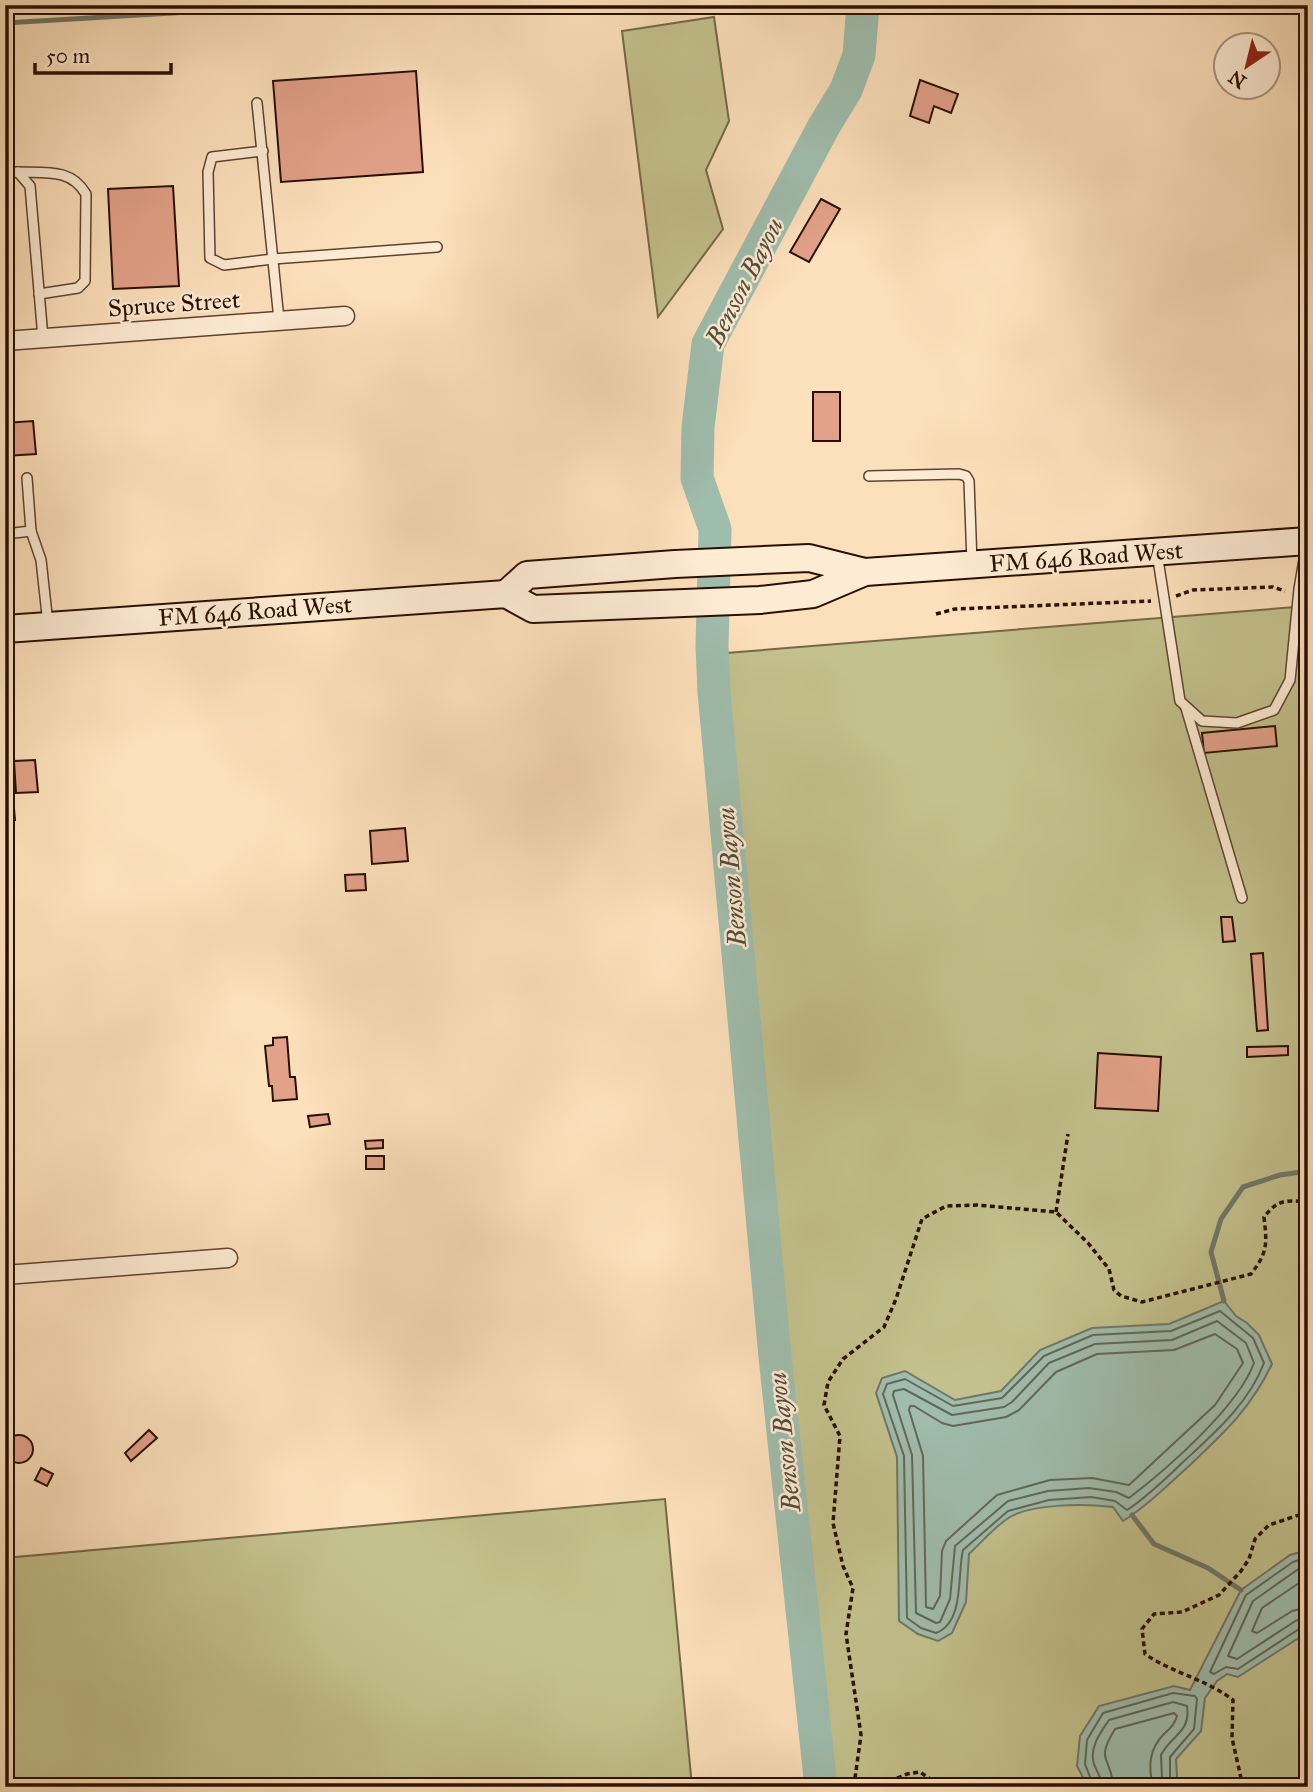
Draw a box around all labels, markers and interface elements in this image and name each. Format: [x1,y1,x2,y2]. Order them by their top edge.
scale bar [35,32,172,76]
north arrow [1212,32,1282,102]
text: 50 m [46,43,91,69]
text: N [1224,65,1251,94]
water label: Benson Bayou [697,212,790,353]
street label: Spruce Street [107,284,242,324]
street label: FM 646 Road West [988,535,1184,579]
street label: FM 646 Road West [157,589,353,633]
water label: Benson Bayou [709,806,753,949]
water label: Benson Bayou [761,1371,807,1514]

